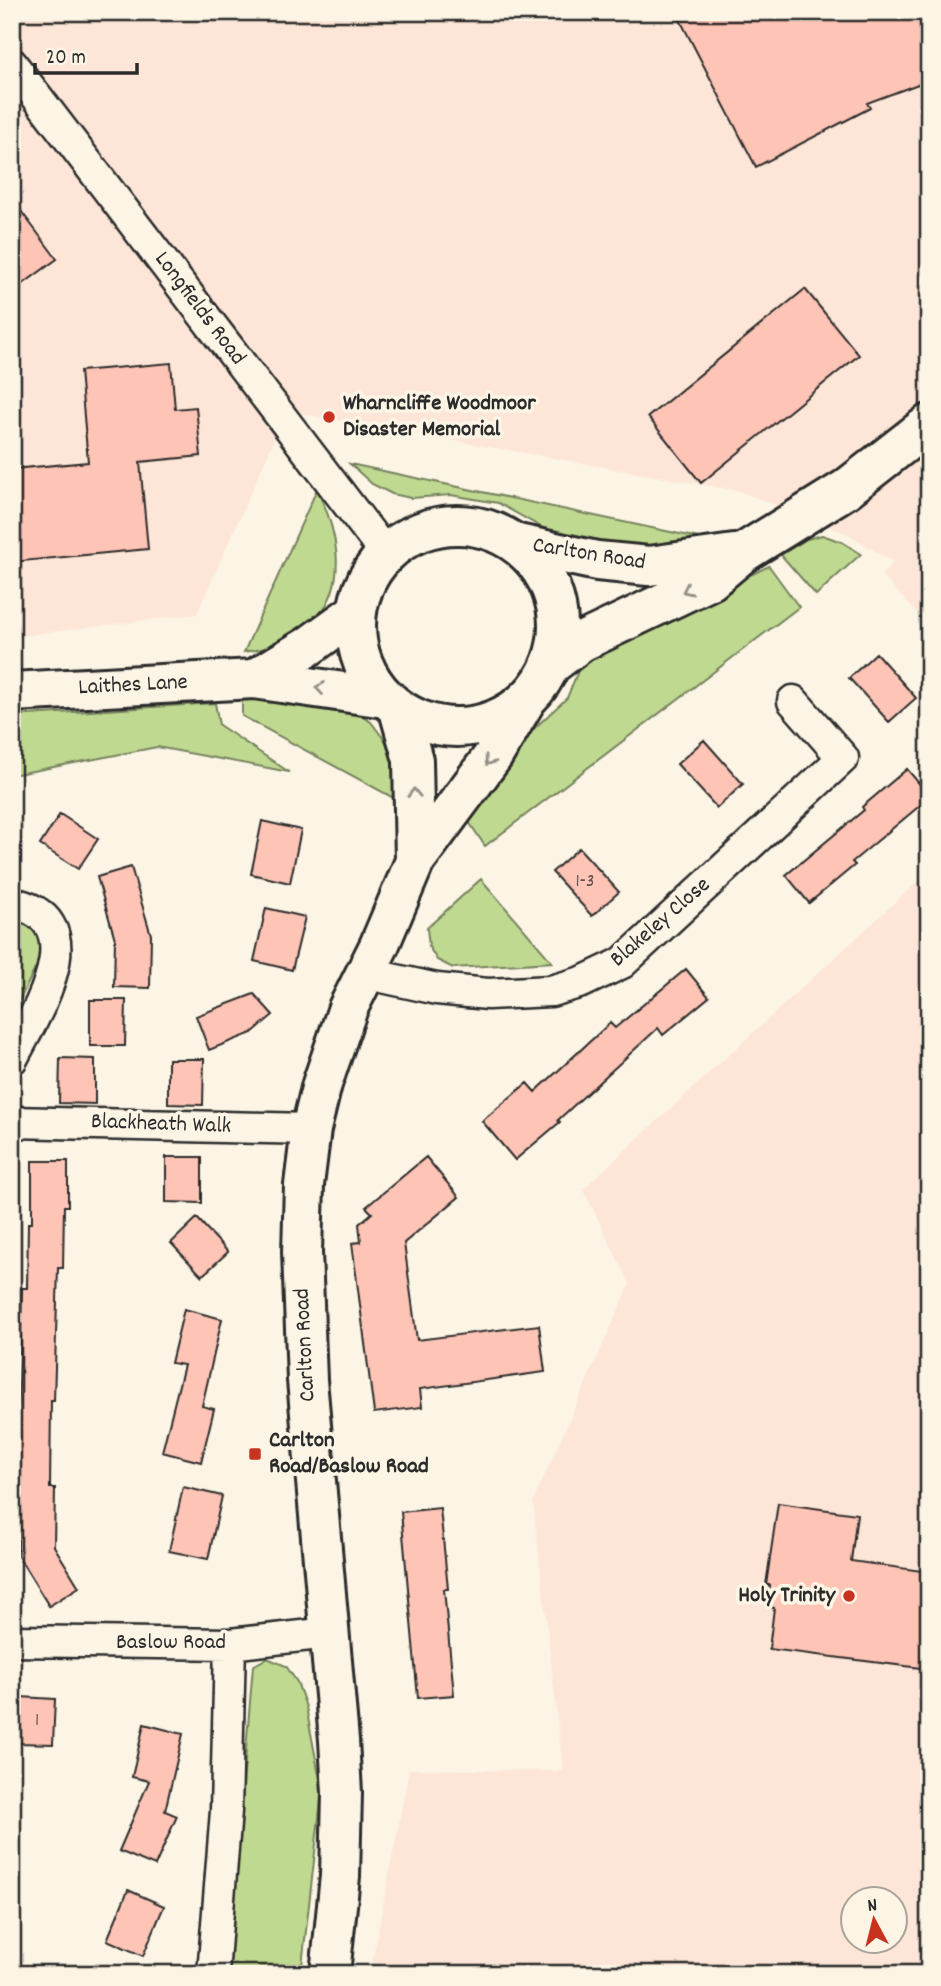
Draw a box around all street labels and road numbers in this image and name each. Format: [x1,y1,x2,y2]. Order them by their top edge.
street label: Longfields Road [145,245,253,373]
street label: Carlton Road [530,530,648,580]
street label: Laithes Lane [77,667,189,705]
street label: Blakeley Close [603,870,719,976]
street label: Blackheath Walk [90,1106,232,1144]
street label: Carlton Road [287,1287,325,1403]
street label: Baslow Road [116,1627,226,1660]

